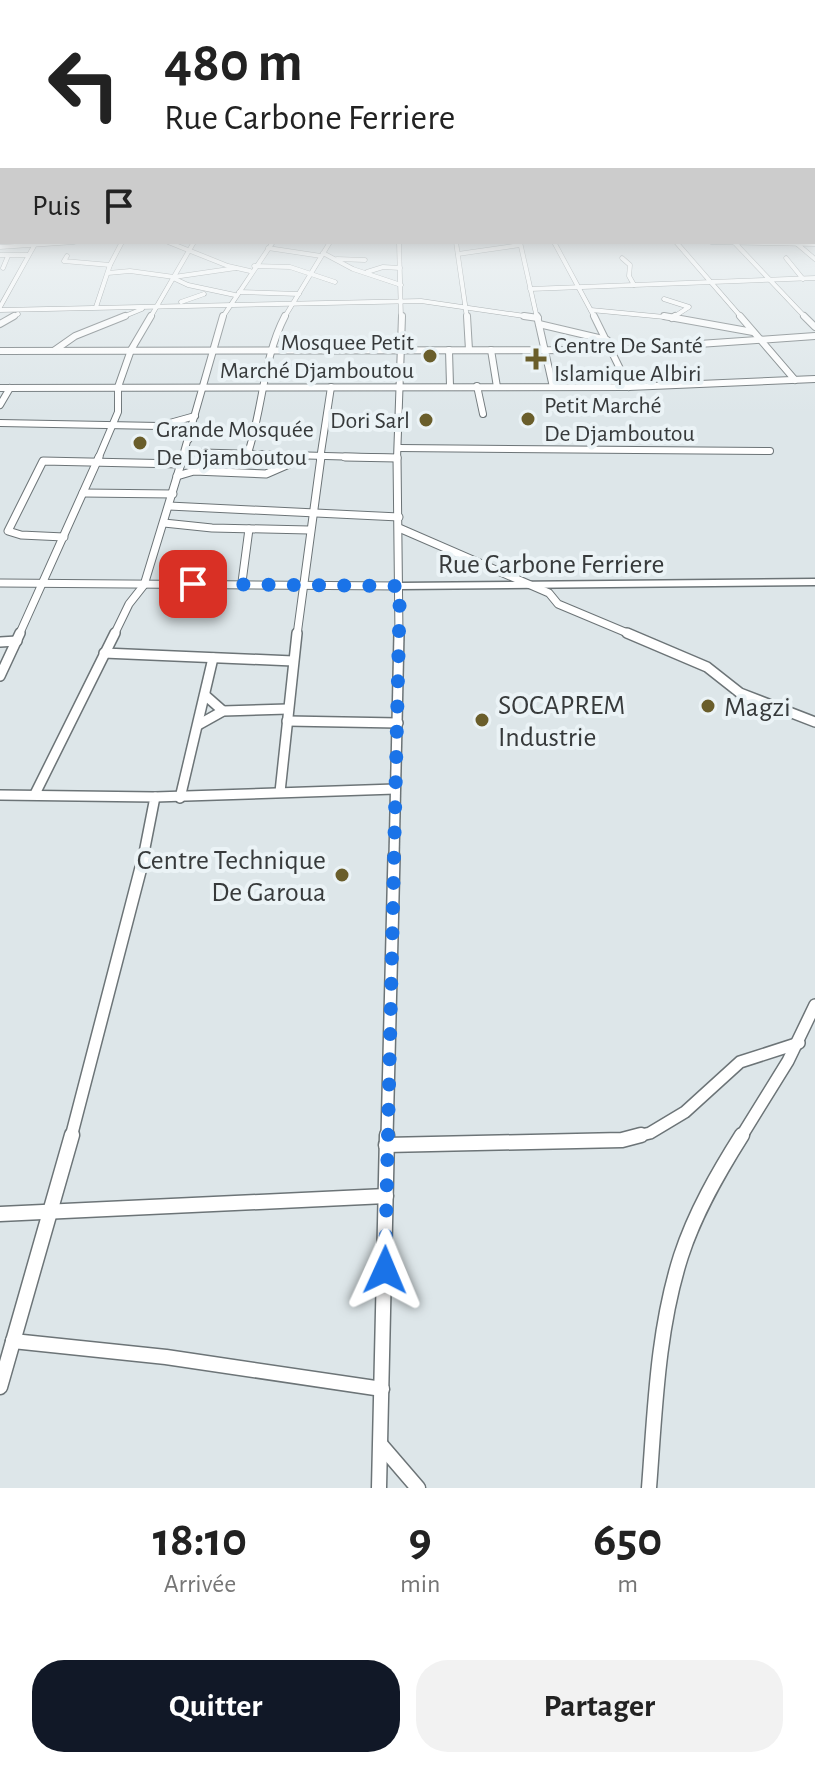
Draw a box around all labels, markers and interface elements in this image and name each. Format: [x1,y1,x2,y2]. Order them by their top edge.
icon: left [32,32,136,136]
text: 480 m [164,35,303,91]
text: Rue Carbone Ferriere [164,100,455,136]
icon: arrive [97,184,141,228]
text: Puis [32,191,81,221]
place label: Mosquee Petit Marché Djamboutou [220,331,414,383]
place label: Centre De Santé Islamique Albiri [554,334,703,386]
marker: Mosquee Petit Marché Djamboutou [421,347,439,365]
marker: Centre De Santé Islamique Albiri [525,348,547,370]
place label: Petit Marché De Djamboutou [544,394,695,446]
place label: Dori Sarl [330,409,410,433]
marker: Petit Marché De Djamboutou [519,410,537,428]
marker: Dori Sarl [417,411,435,429]
place label: Grande Mosquée De Djamboutou [156,418,314,470]
marker: Grande Mosquée De Djamboutou [131,434,149,452]
pin [159,550,227,618]
street label: Rue Carbone Ferriere [438,551,664,579]
icon: arrive [171,562,215,606]
place label: SOCAPREM Industrie [498,692,625,752]
place label: Magzi [724,694,791,722]
marker: Magzi [699,697,717,715]
marker: SOCAPREM Industrie [473,711,491,729]
place label: Centre Technique De Garoua [137,847,326,907]
marker: Centre Technique De Garoua [333,866,351,884]
position arrow [343,1228,427,1312]
text: 18:10 [153,1517,247,1565]
text: 9 [409,1517,432,1565]
text: 650 [593,1517,662,1565]
text: Arrivée [164,1571,236,1597]
text: min [400,1571,440,1597]
text: m [617,1571,638,1597]
button: Quitter [32,1660,400,1752]
button: Partager [416,1660,783,1752]

